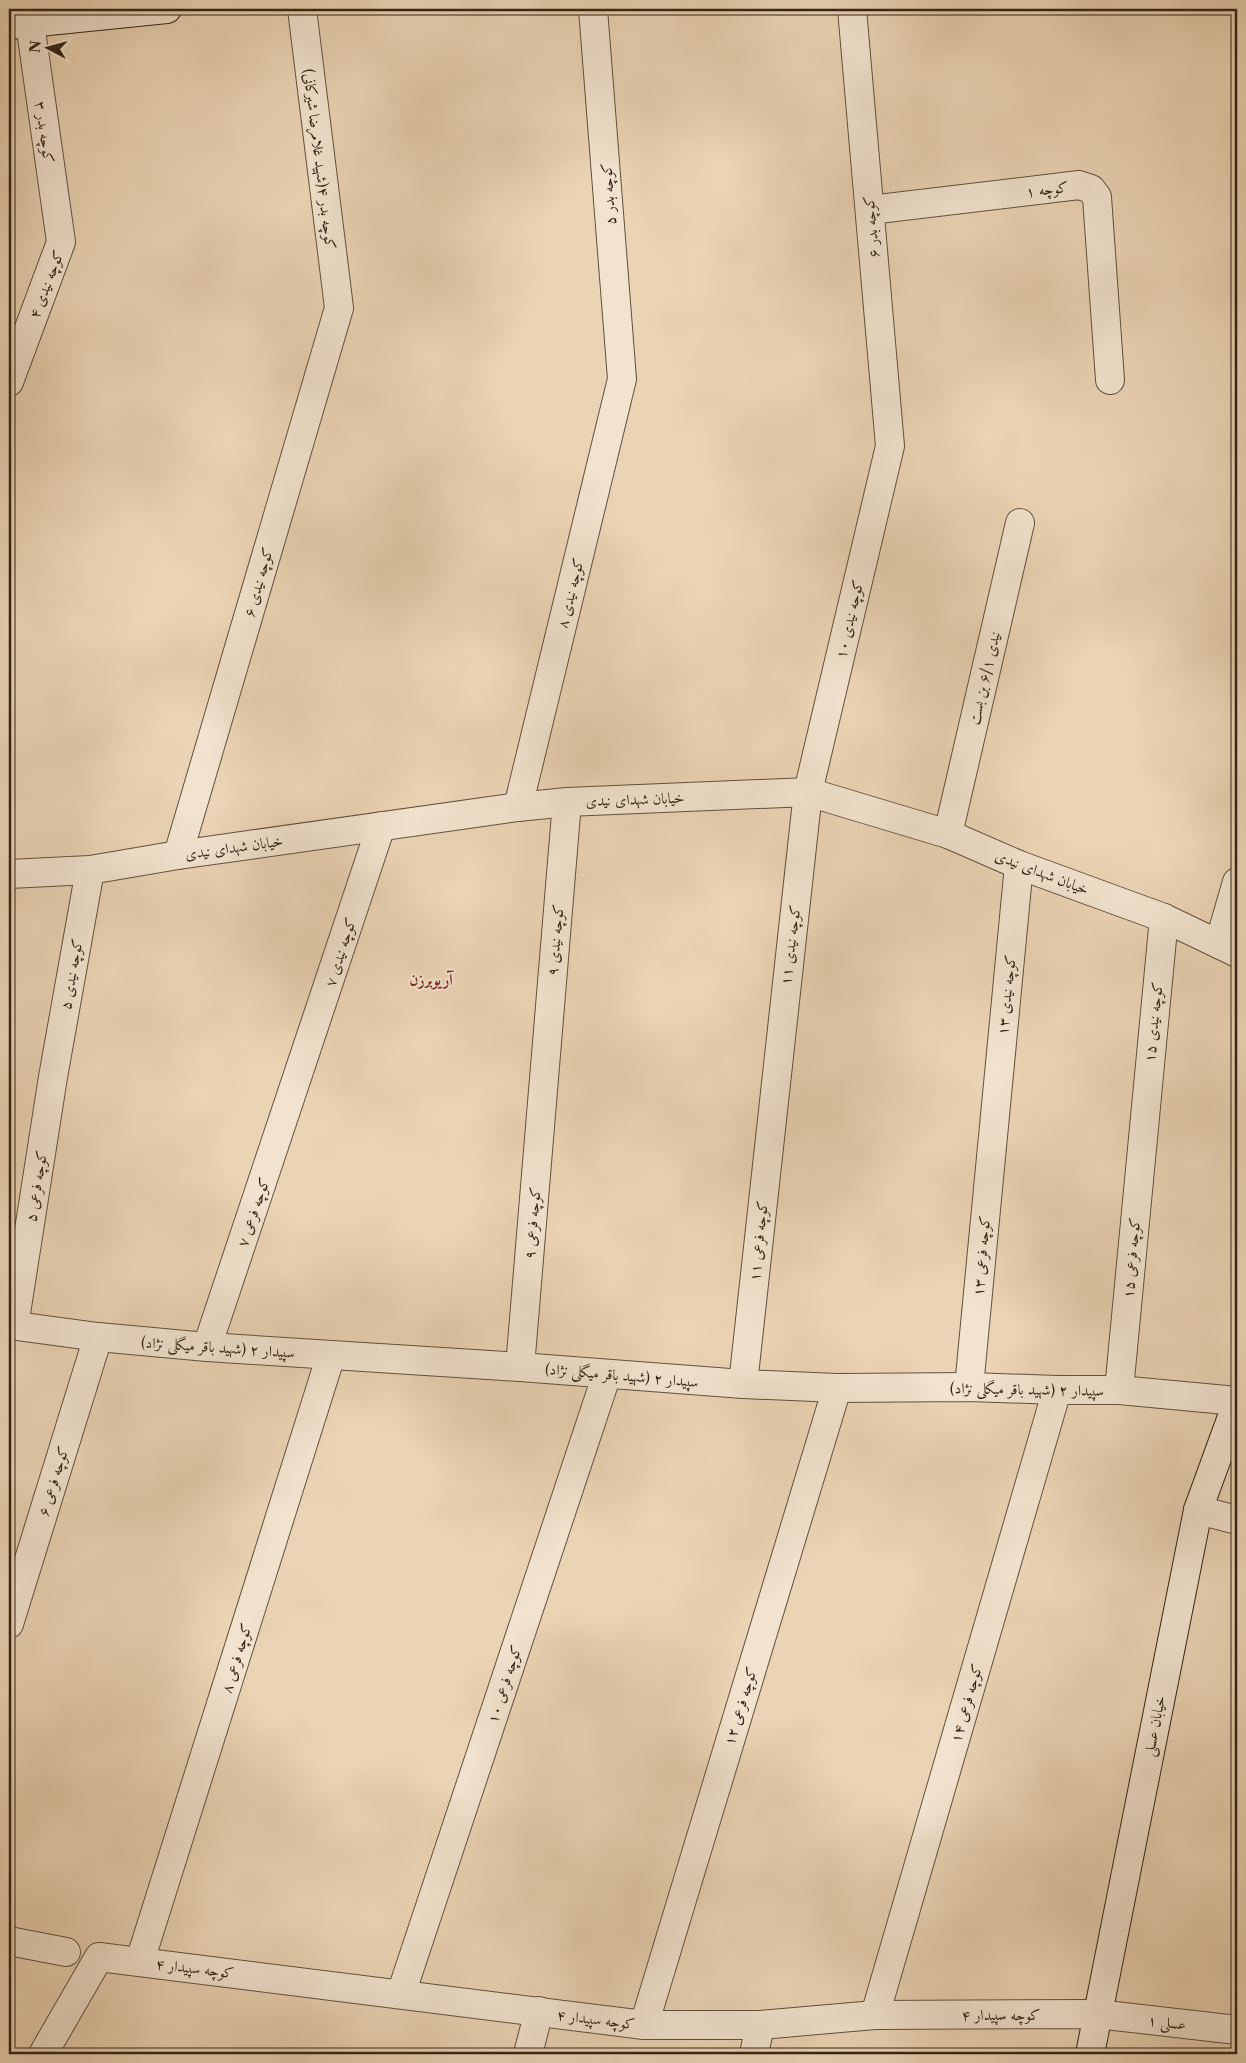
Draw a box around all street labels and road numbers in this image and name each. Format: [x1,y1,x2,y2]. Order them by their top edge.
street label: کوچه بدر ۴(شهید غلامرضا شیرکانی) [298,68,341,251]
street label: کوچه بدر ۳ [29,100,59,164]
street label: کوچه بدر ۵ [596,162,622,226]
street label: کوچه ۱ [1025,177,1070,203]
street label: کوچه بدر ۶ [859,195,885,259]
street label: کوچه نیدی ۴ [24,247,70,322]
street label: کوچه نیدی ۶ [239,545,279,620]
street label: کوچه نیدی ۸ [552,556,590,631]
street label: کوچه نیدی ۱۰ [831,578,869,661]
street label: نیدی ۶/۱ بن بست [964,629,1004,727]
street label: خیابان شهدای نیدی [585,788,685,811]
street label: خیابان شهدای نیدی [184,831,284,864]
street label: خیابان شهدای نیدی [992,845,1092,900]
street label: کوچه نیدی ۹ [542,903,570,977]
street label: کوچه نیدی ۱۱ [776,904,806,986]
street label: کوچه نیدی ۷ [320,915,362,990]
street label: کوچه نیدی ۵ [55,937,89,1011]
street label: کوچه نیدی ۱۳ [992,954,1022,1036]
street label: کوچه نیدی ۱۵ [1139,981,1169,1063]
street label: کوچه فرعی ۵ [21,1149,53,1223]
street label: کوچه فرعی ۷ [232,1175,276,1250]
street label: کوچه فرعی ۹ [519,1186,547,1260]
street label: کوچه فرعی ۱۱ [744,1200,774,1283]
street label: کوچه فرعی ۱۳ [968,1215,996,1297]
street label: کوچه فرعی ۱۵ [1118,1217,1146,1299]
street label: سپیدار ۲ (شهید باقر میگلی نژاد) [140,1332,296,1364]
street label: سپیدار ۲ (شهید باقر میگلی نژاد) [544,1359,700,1393]
street label: سپیدار ۲ (شهید باقر میگلی نژاد) [950,1378,1104,1402]
street label: کوچه فرعی ۶ [33,1444,75,1519]
street label: کوچه فرعی ۸ [216,1621,258,1696]
street label: کوچه فرعی ۱۰ [482,1643,527,1726]
street label: کوچه فرعی ۱۴ [946,1661,988,1745]
street label: کوچه فرعی ۱۲ [719,1664,763,1748]
street label: خیابان عسلی [1139,1694,1171,1758]
street label: کوچه سپیدار ۴ [155,1954,235,1984]
street label: کوچه سپیدار ۴ [556,2005,636,2035]
street label: کوچه سپیدار ۴ [962,2005,1040,2026]
street label: عسلی ۱ [1147,2010,1187,2036]

